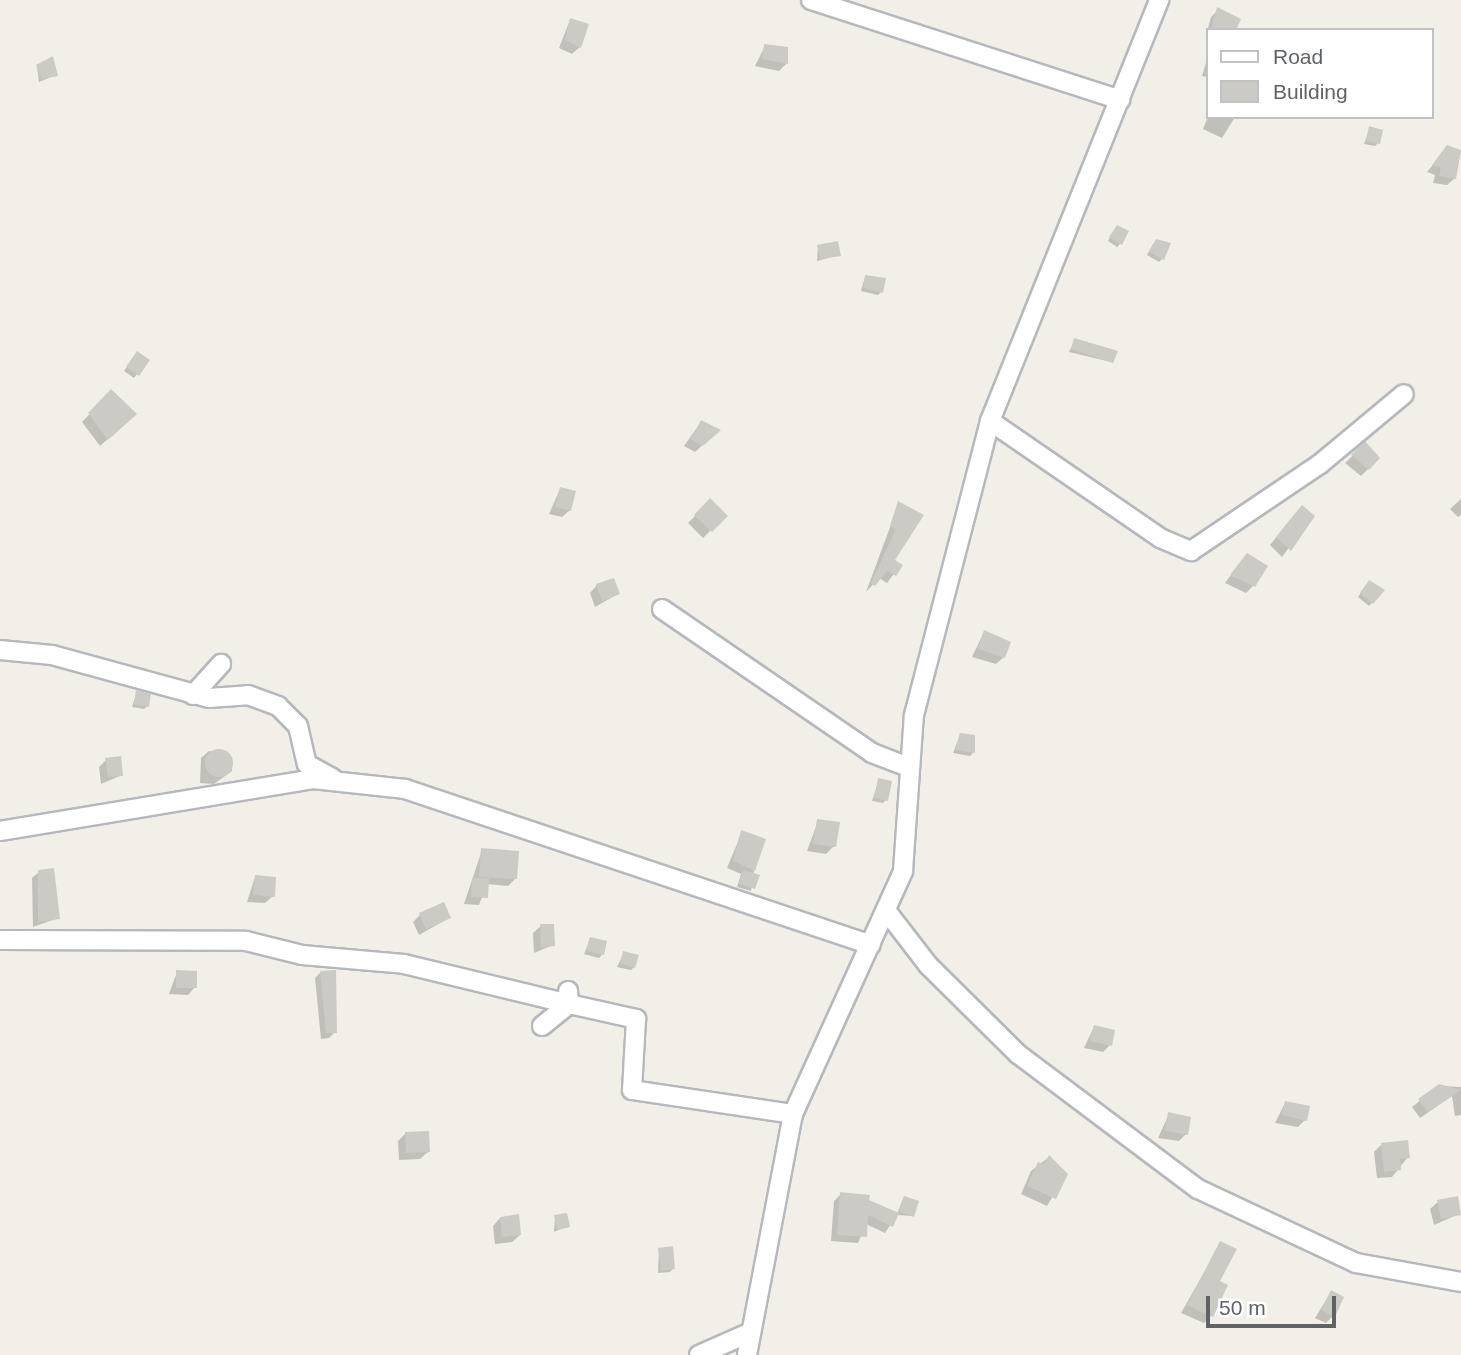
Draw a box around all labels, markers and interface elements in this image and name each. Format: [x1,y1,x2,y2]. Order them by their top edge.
legend [1206,28,1433,119]
text: Road [1273,45,1323,68]
text: Building [1273,80,1348,103]
scale bar [1209,1282,1338,1326]
text: 50 m [1219,1296,1266,1319]

